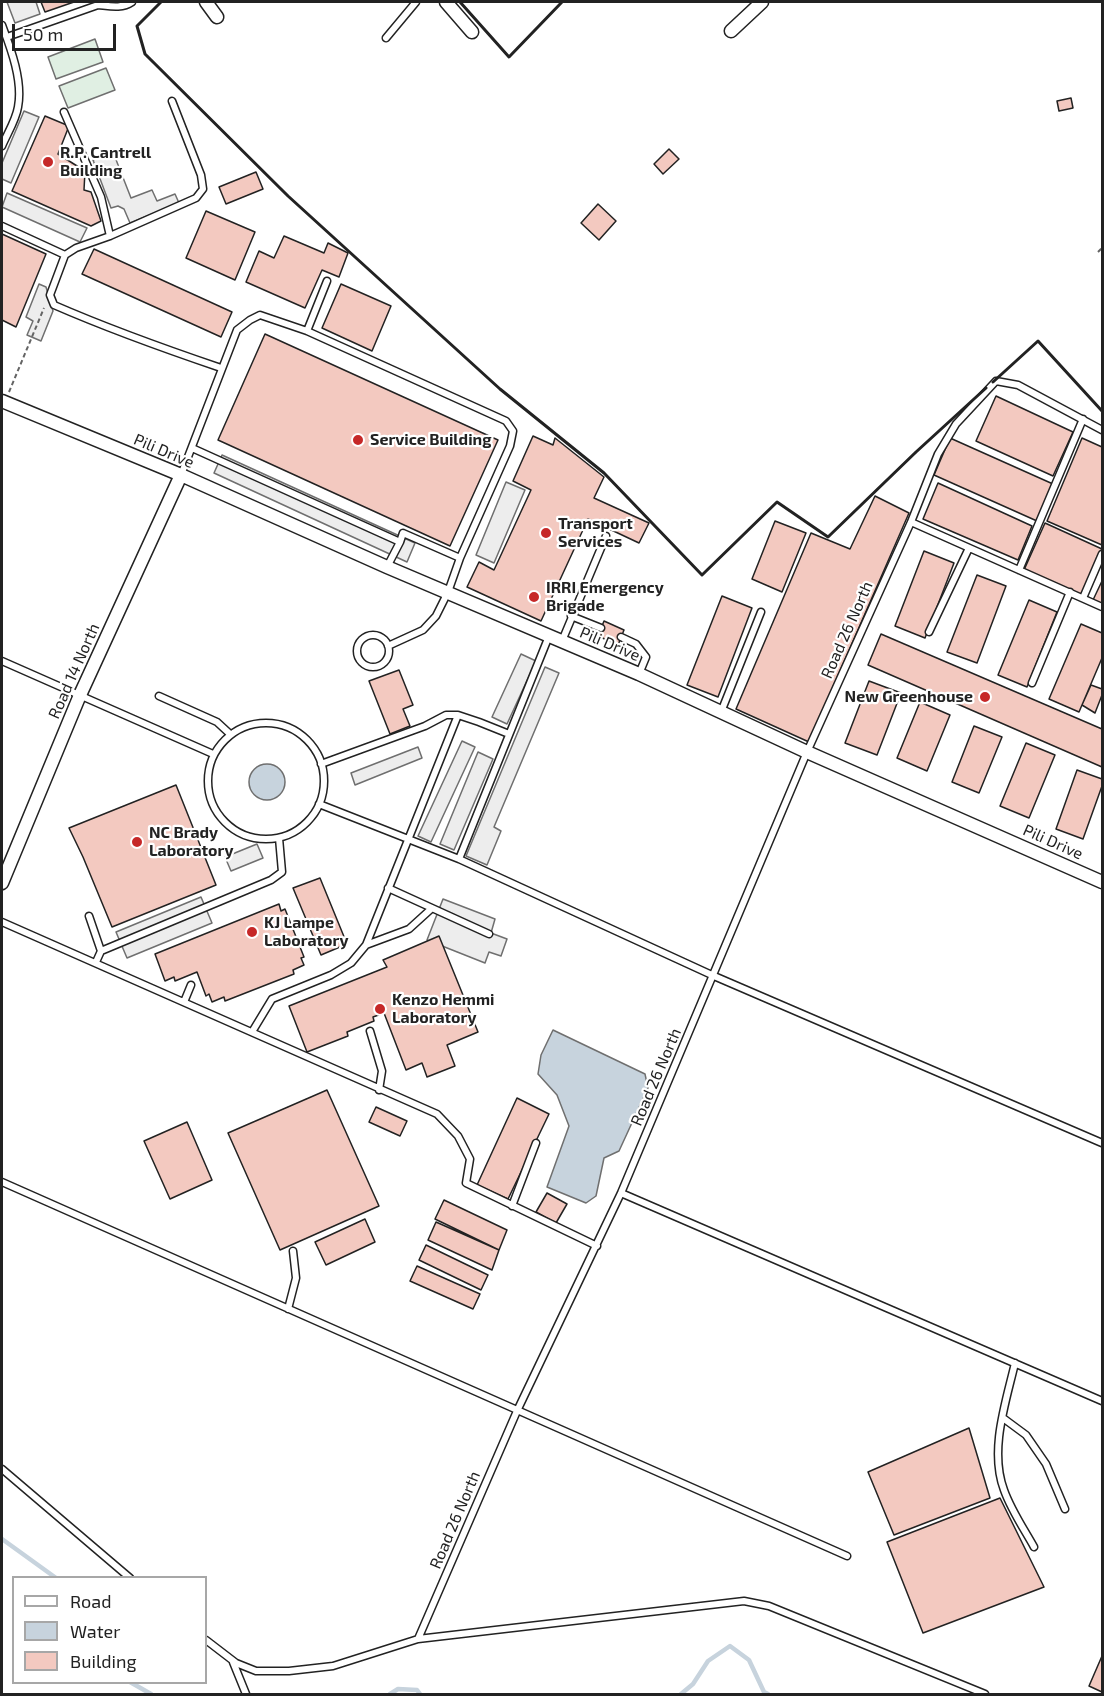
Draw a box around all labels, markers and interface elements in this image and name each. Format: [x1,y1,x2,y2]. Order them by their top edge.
scale bar [15,12,118,50]
text: 50 m [23,23,63,45]
place label: R.P. Cantrell Building [60,143,151,181]
marker: R.P. Cantrell Building [41,155,55,169]
street label: Pili Drive [131,430,197,472]
place label: Service Building [370,430,491,450]
marker: Service Building [351,433,365,447]
place label: Transport Services [558,514,633,552]
marker: Transport Services [539,526,553,540]
place label: IRRI Emergency Brigade [546,578,664,616]
street label: Road 26 North [817,578,877,682]
marker: IRRI Emergency Brigade [527,590,541,604]
street label: Road 14 North [44,620,104,722]
street label: Pili Drive [577,623,643,665]
place label: New Greenhouse [845,687,973,707]
marker: New Greenhouse [978,690,992,704]
street label: Pili Drive [1020,820,1086,864]
place label: NC Brady Laboratory [149,823,233,861]
marker: NC Brady Laboratory [130,835,144,849]
place label: KJ Lampe Laboratory [264,913,348,951]
marker: KJ Lampe Laboratory [245,925,259,939]
place label: Kenzo Hemmi Laboratory [392,990,494,1028]
marker: Kenzo Hemmi Laboratory [373,1002,387,1016]
street label: Road 26 North [627,1025,685,1129]
street label: Road 26 North [426,1468,484,1572]
legend [12,1576,207,1684]
text: Road [70,1590,111,1612]
text: Water [70,1620,120,1642]
text: Building [70,1650,137,1672]

